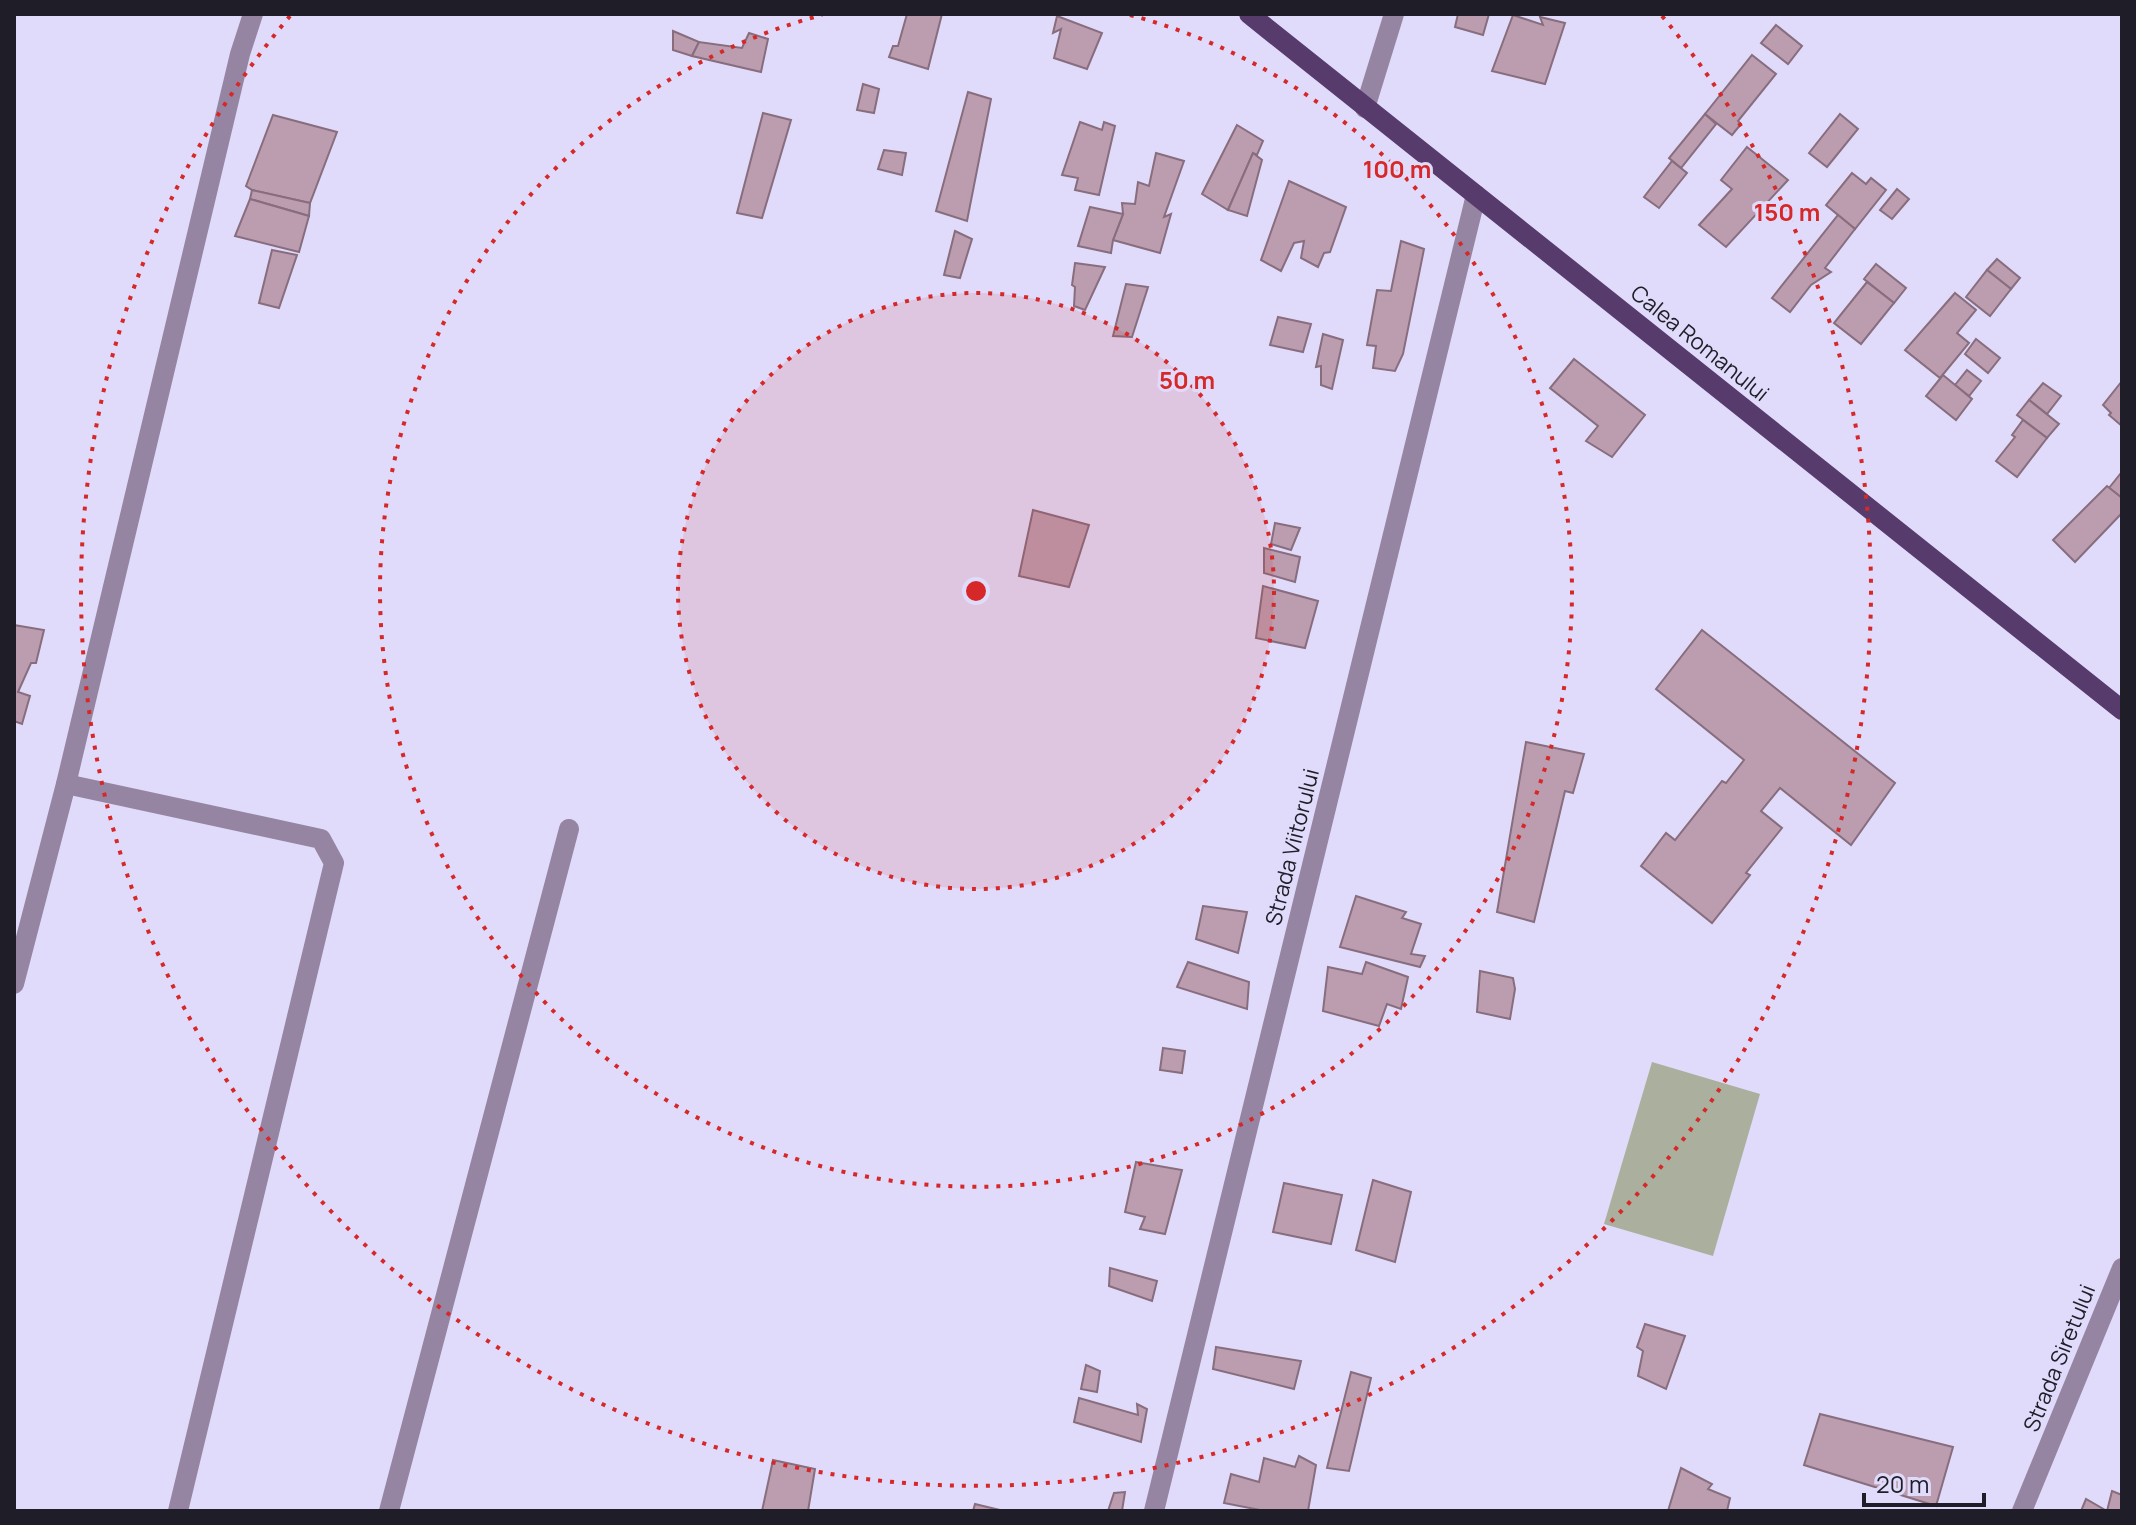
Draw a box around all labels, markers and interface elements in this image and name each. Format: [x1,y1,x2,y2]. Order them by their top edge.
text: 100 m [1363,152,1431,185]
text: 150 m [1754,195,1820,228]
street label: Calea Romanului [1625,278,1775,408]
text: 50 m [1159,363,1215,396]
centre of rings [962,577,990,605]
street label: Strada Viitorului [1258,765,1326,929]
street label: Strada Siretului [2016,1280,2102,1436]
scale bar [1864,1457,1984,1507]
text: 20 m [1876,1467,1929,1500]

